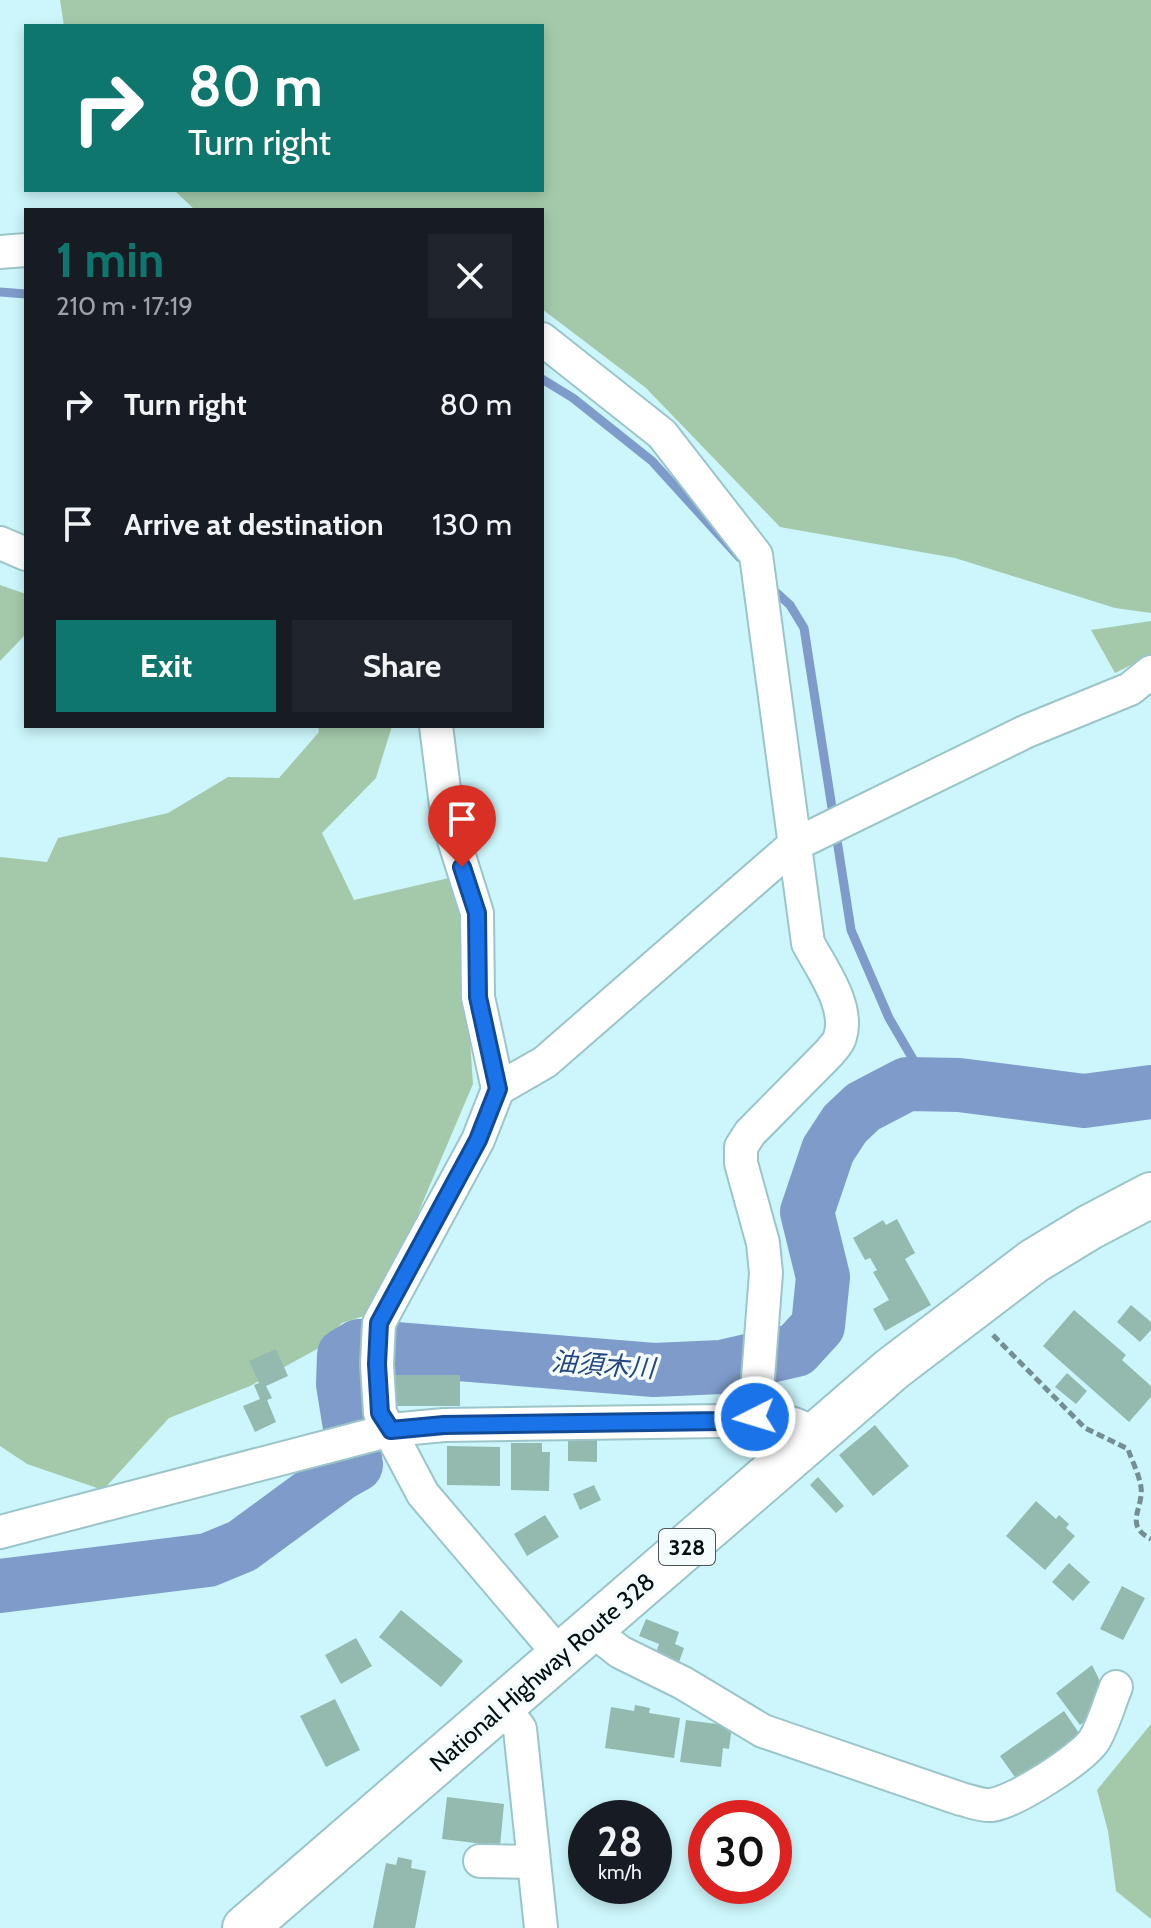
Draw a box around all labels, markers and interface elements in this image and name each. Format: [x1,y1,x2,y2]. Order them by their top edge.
text: 80 m [188,52,323,120]
icon: right [56,56,160,160]
text: Turn right [188,120,331,164]
text: 1 min [56,231,164,289]
button: close [428,234,512,318]
text: 210 m · 17:19 [56,290,193,322]
icon: right [56,382,100,426]
text: Turn right [124,386,247,423]
text: 80 m [440,386,512,423]
icon: arrive [56,502,100,546]
text: Arrive at destination [124,506,384,543]
text: 130 m [432,506,512,543]
button: Exit [56,620,276,712]
button: Share [292,620,512,712]
pin [428,785,496,867]
icon: arrive [440,797,484,841]
water label: 油須木川 [550,1345,659,1385]
position arrow [713,1375,797,1459]
road number: 328 [659,1529,715,1565]
street label: National Highway Route 328 [424,1566,660,1778]
speed limit sign: 30 [688,1800,792,1904]
text: 28 [597,1817,643,1866]
text: km/h [598,1860,642,1884]

